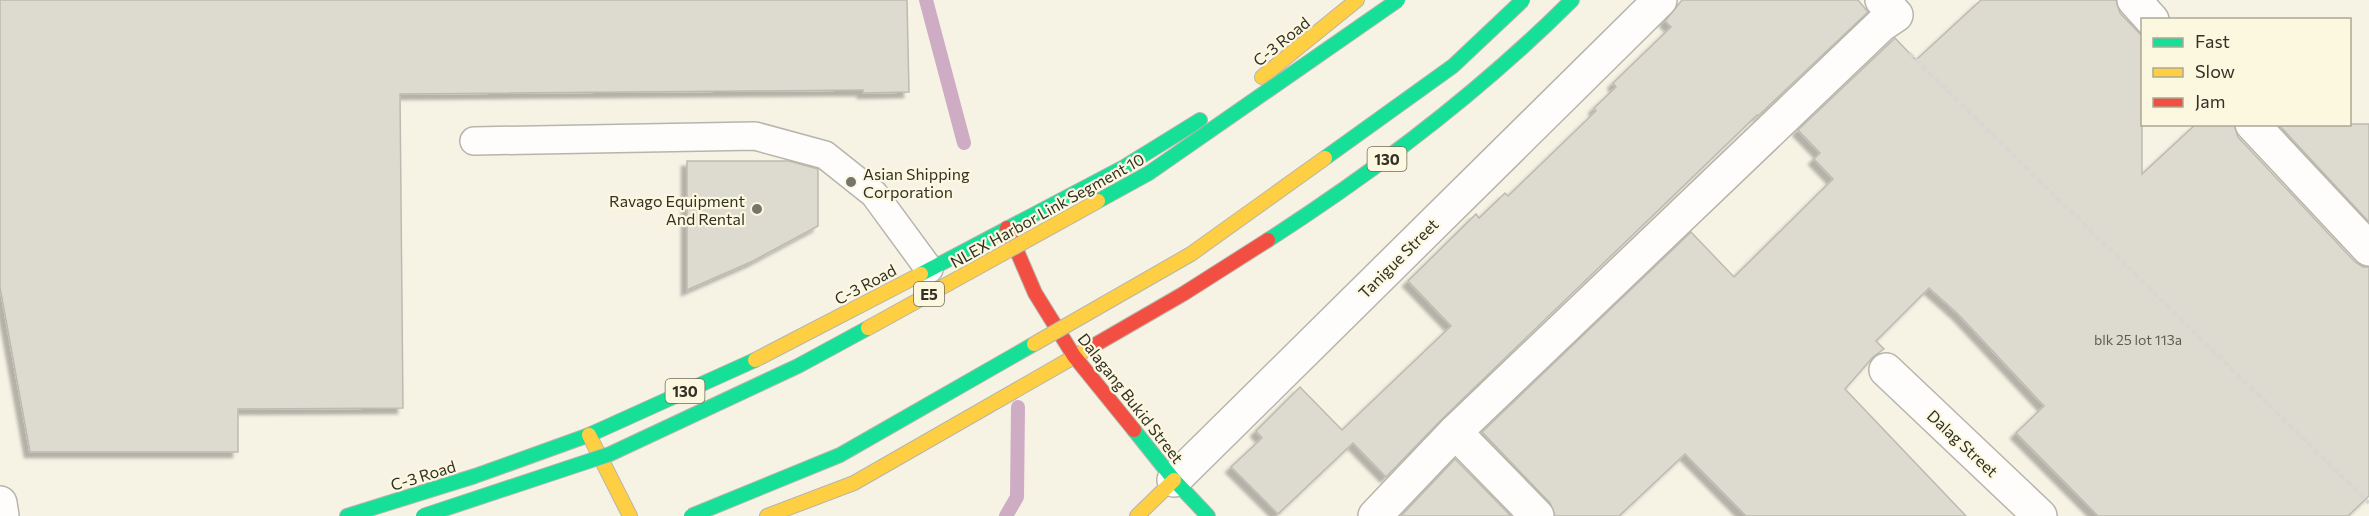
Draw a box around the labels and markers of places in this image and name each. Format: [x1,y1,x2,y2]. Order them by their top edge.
place label: Asian Shipping Corporation [863,164,970,201]
marker: Asian Shipping Corporation [844,175,858,189]
place label: Ravago Equipment And Rental [609,191,745,228]
marker: Ravago Equipment And Rental [750,202,764,216]

